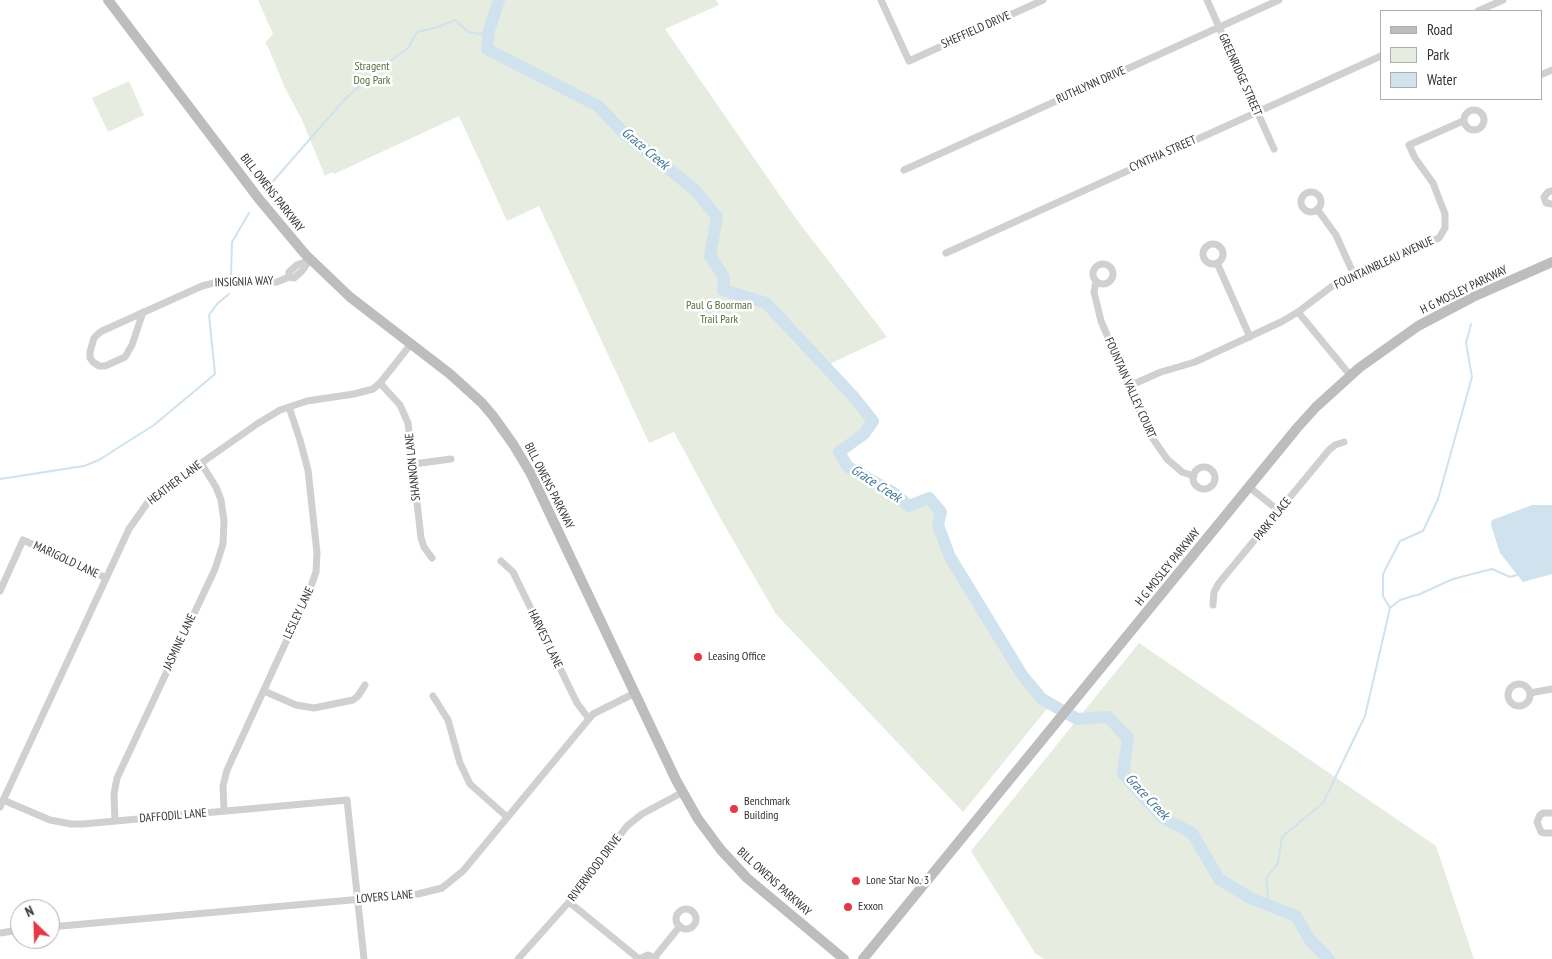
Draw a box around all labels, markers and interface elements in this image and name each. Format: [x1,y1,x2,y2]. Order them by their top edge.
street label: SHEFFIELD DRIVE [939,8,1013,52]
legend [1380,10,1542,100]
text: Road [1427,20,1453,39]
street label: GREENRIDGE STREET [1215,32,1265,118]
text: Park [1427,45,1449,64]
park label: Stragent Dog Park [353,60,391,88]
street label: RUTHLYNN DRIVE [1054,63,1128,107]
text: Water [1427,70,1457,89]
water label: Grace Creek [618,124,672,174]
street label: CYNTHIA STREET [1127,133,1199,175]
street label: BILL OWENS PARKWAY [237,151,307,235]
street label: FOUNTAINBLEAU AVENUE [1332,234,1436,292]
street label: H G MOSLEY PARKWAY [1418,263,1510,317]
street label: INSIGNIA WAY [214,274,274,290]
park label: Paul G Boorman Trail Park [686,299,752,327]
street label: FOUNTAIN VALLEY COURT [1101,335,1159,441]
street label: SHANNON LANE [402,432,424,502]
street label: BILL OWENS PARKWAY [521,440,577,532]
street label: HEATHER LANE [145,458,205,508]
water label: Grace Creek [848,461,904,507]
street label: PARK PLACE [1251,495,1295,543]
street label: H G MOSLEY PARKWAY [1132,525,1204,609]
street label: MARIGOLD LANE [31,539,101,581]
street label: LESLEY LANE [281,585,317,641]
street label: HARVEST LANE [525,607,565,671]
street label: JASMINE LANE [161,611,199,673]
place label: Leasing Office [708,650,766,664]
marker: Leasing Office [692,651,704,663]
water label: Grace Creek [1121,771,1173,823]
place label: Benchmark Building [744,795,790,823]
marker: Benchmark Building [728,803,740,815]
street label: DAFFODIL LANE [139,806,207,826]
street label: RIVERWOOD DRIVE [565,832,625,904]
street label: BILL OWENS PARKWAY [734,845,814,919]
place label: Lone Star No. 3 [866,874,929,888]
marker: Lone Star No. 3 [850,875,862,887]
street label: LOVERS LANE [356,887,414,907]
north arrow [10,899,60,949]
place label: Exxon [858,900,883,914]
text: N [22,901,36,921]
marker: Exxon [842,901,854,913]

